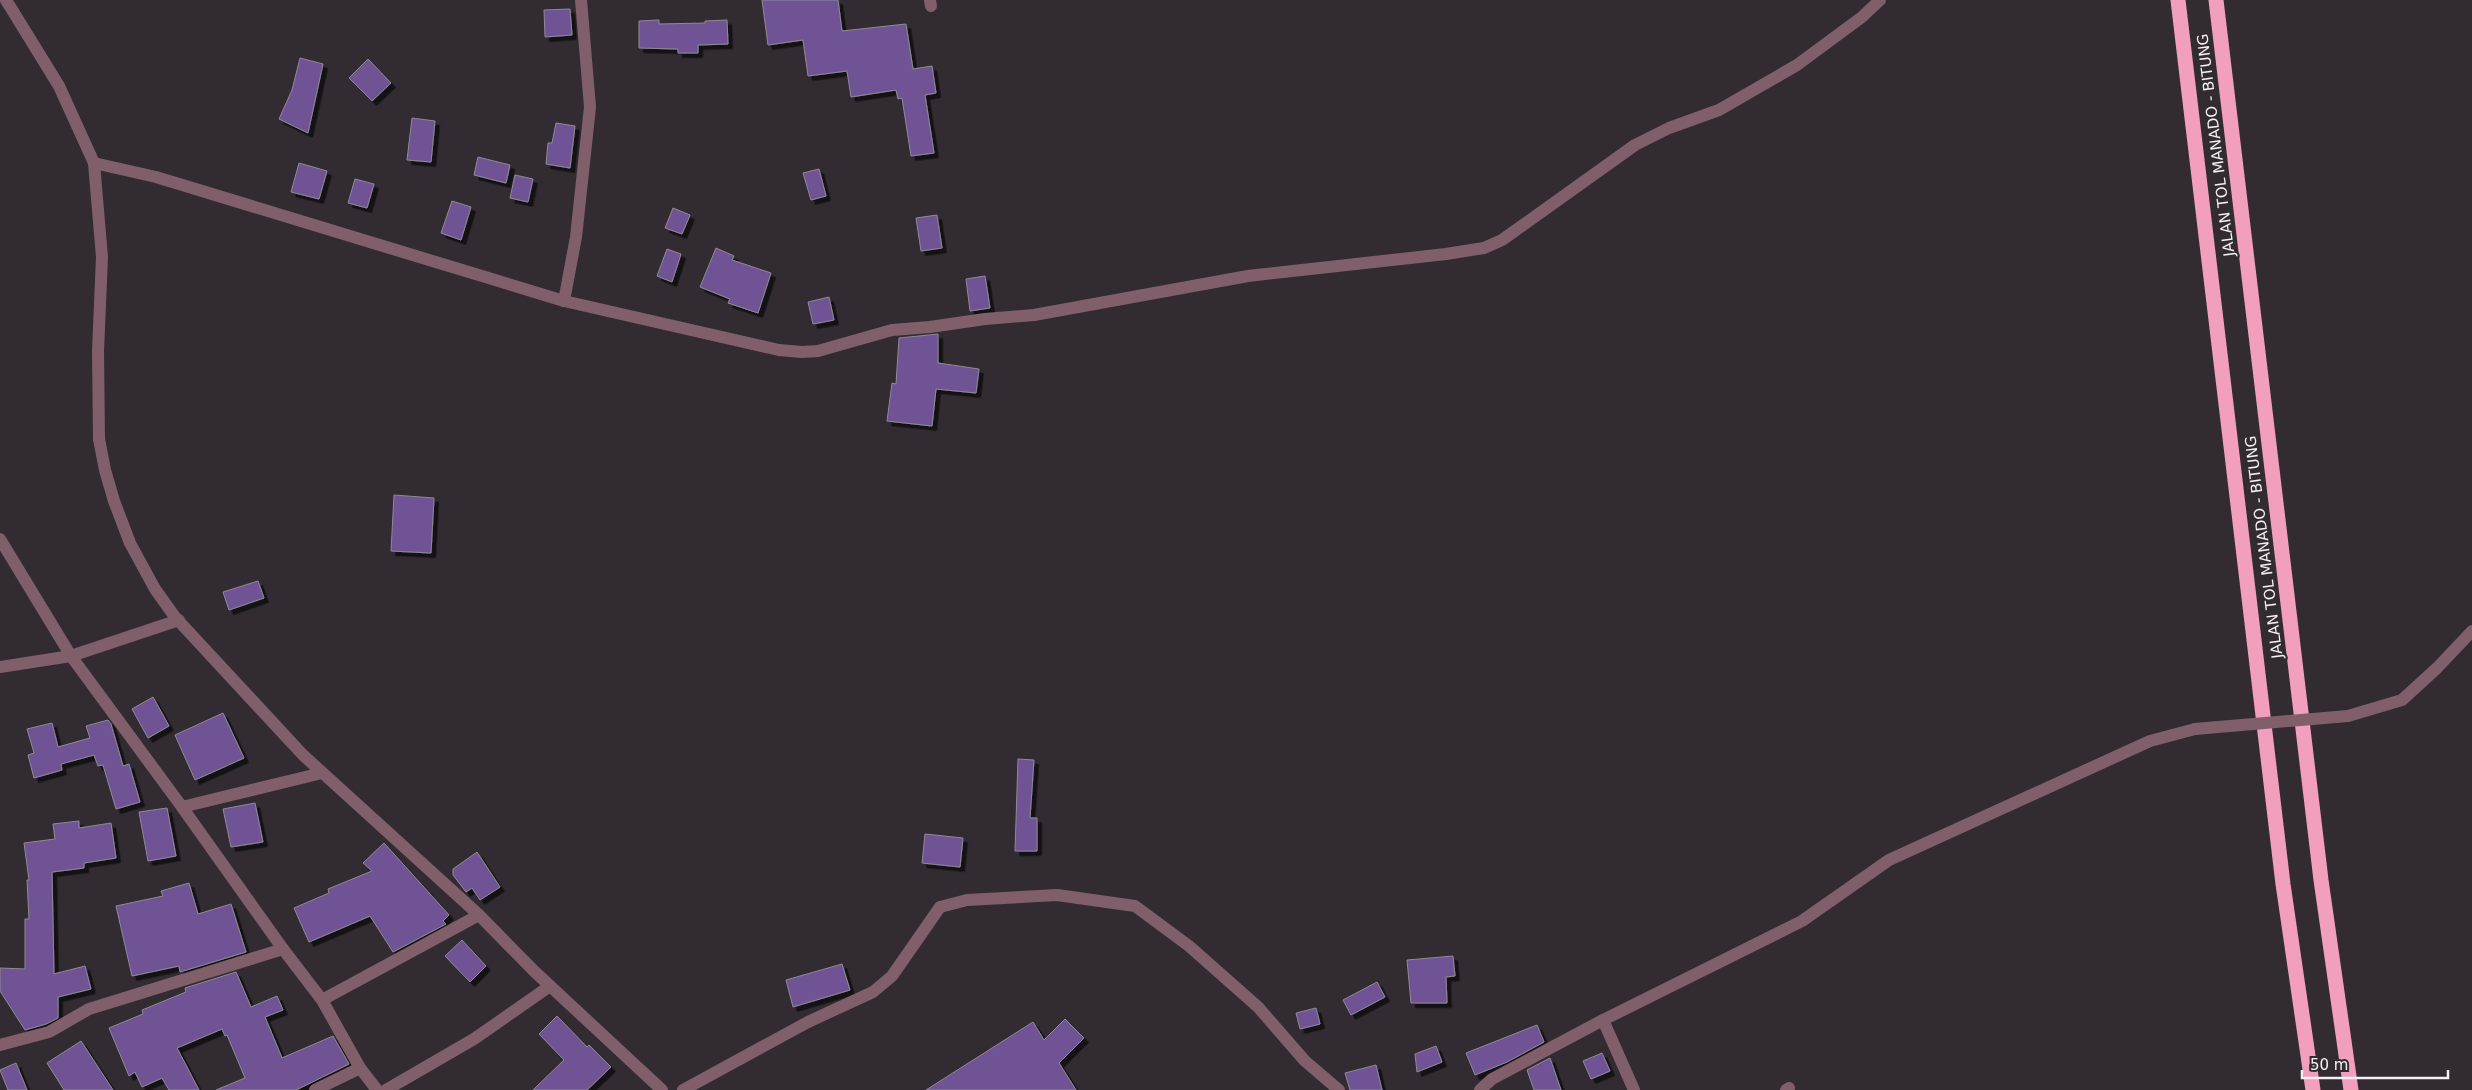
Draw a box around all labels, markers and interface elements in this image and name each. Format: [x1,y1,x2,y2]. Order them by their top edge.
street label: JALAN TOL MANADO - BITUNG [2193,33,2239,258]
street label: JALAN TOL MANADO - BITUNG [2241,435,2287,660]
scale bar [2302,1048,2448,1080]
text: 50 m [2310,1056,2348,1074]

